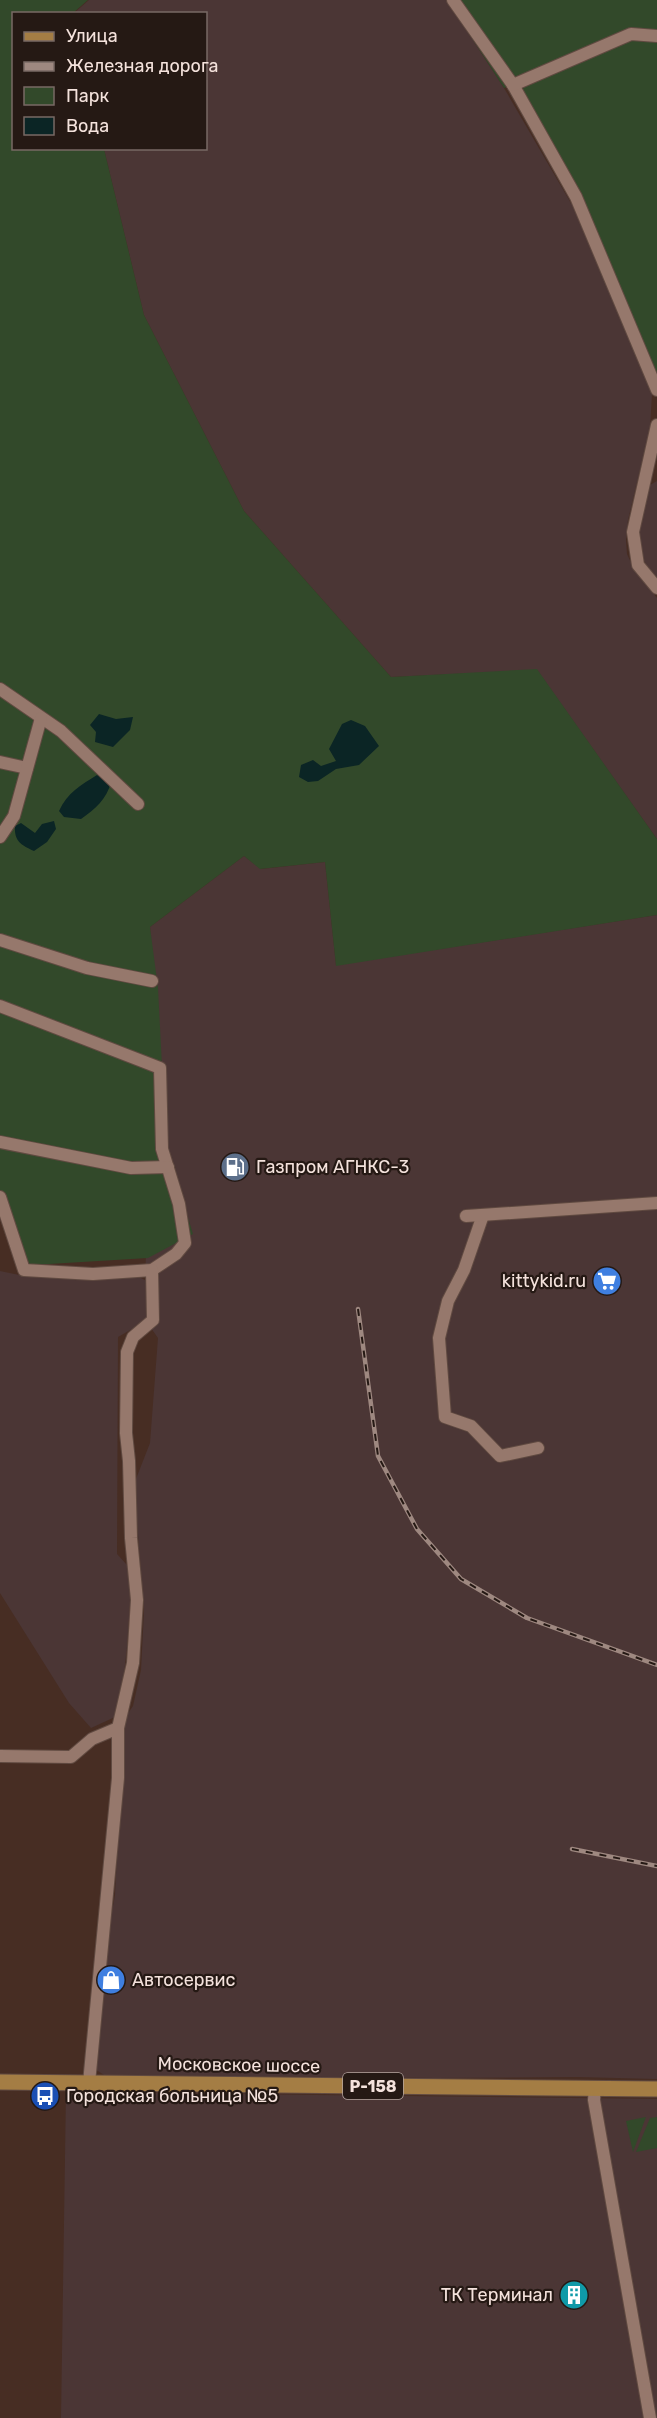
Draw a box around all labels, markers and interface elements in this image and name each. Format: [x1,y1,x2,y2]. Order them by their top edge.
legend [12,12,207,150]
text: Улица [66,25,118,47]
text: Железная дорога [66,55,219,77]
text: Парк [66,85,110,107]
text: Вода [66,115,109,137]
fuel station icon: Газпром АГНКС-3 [219,1151,251,1183]
place label: Газпром АГНКС-3 [256,1156,409,1178]
supermarket icon: kittykid.ru [591,1265,623,1297]
place label: kittykid.ru [502,1270,586,1292]
shop icon: Автосервис [95,1964,127,1996]
place label: Автосервис [132,1969,236,1991]
street label: Московское шоссе [158,2053,320,2077]
road number: Р-158 [343,2073,403,2099]
bus stop icon: Городская больница №5 [29,2080,61,2112]
place label: Городская больница №5 [66,2085,278,2107]
building icon: ТК Терминал [558,2279,590,2311]
place label: ТК Терминал [441,2284,553,2306]

